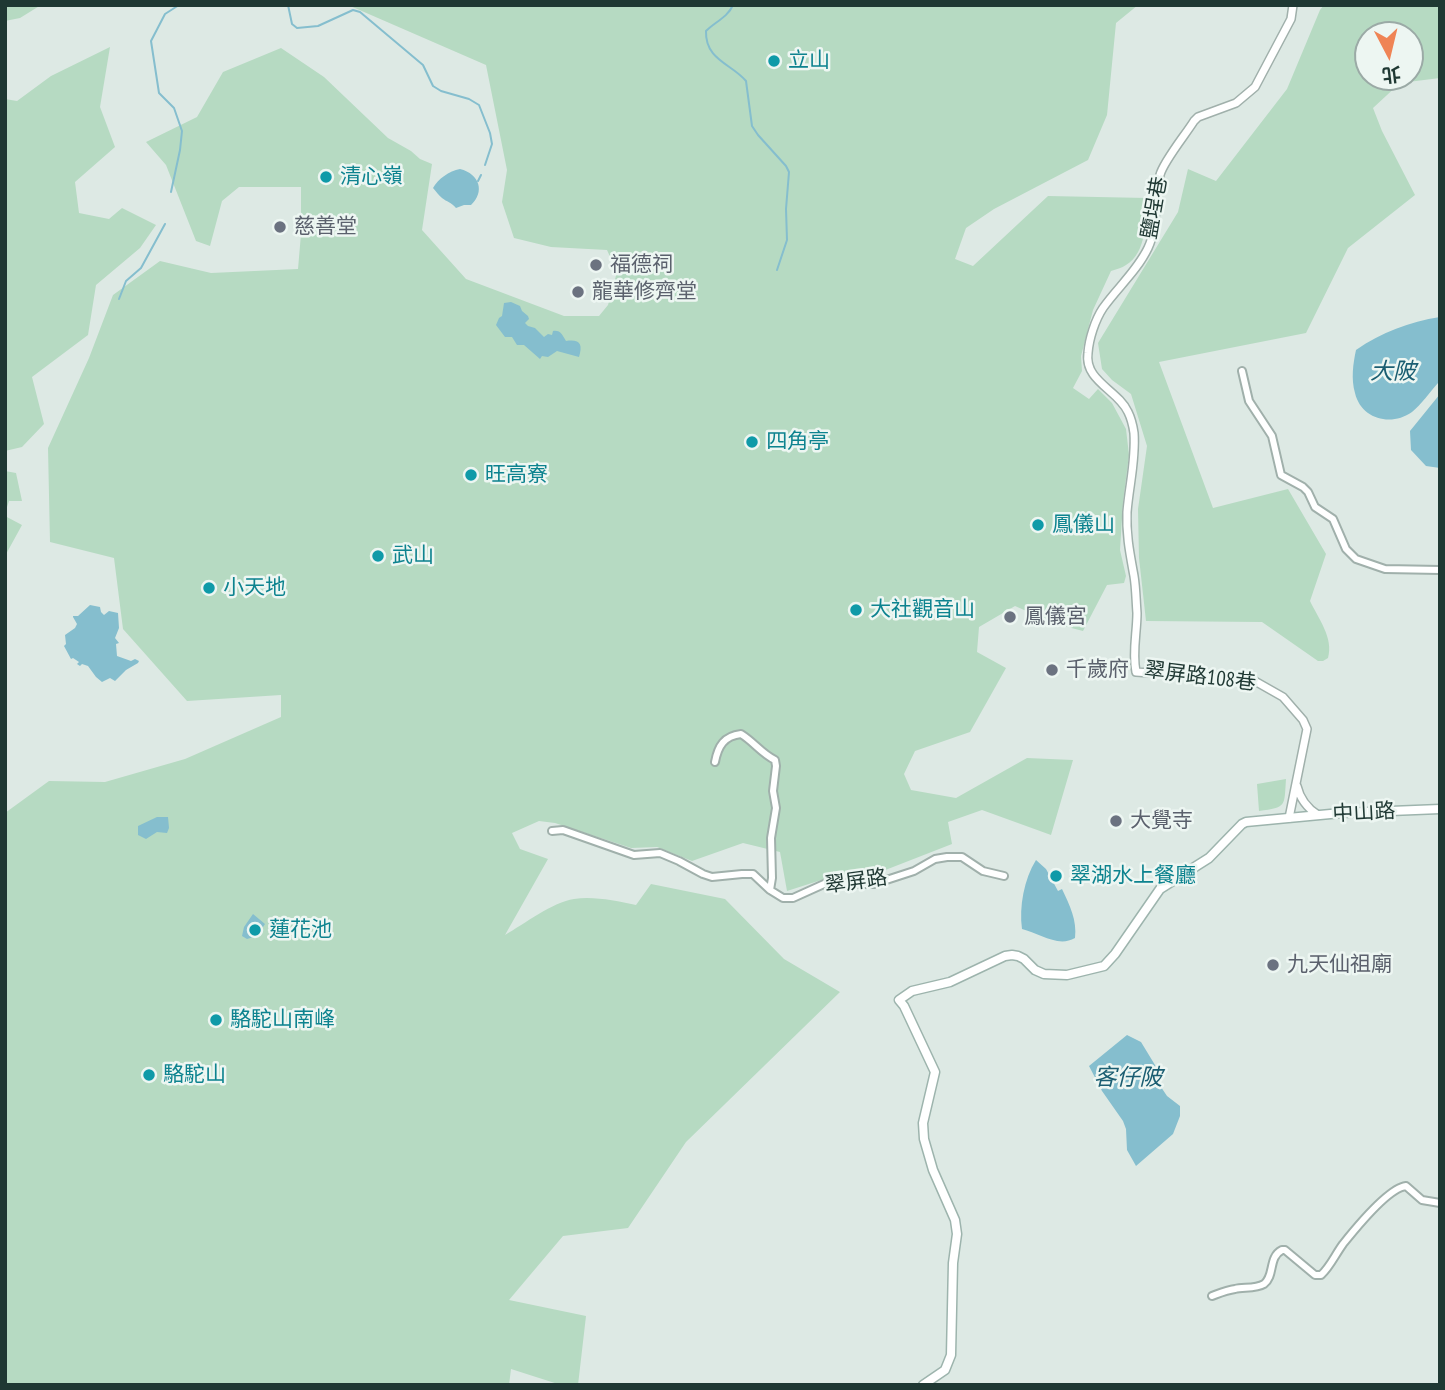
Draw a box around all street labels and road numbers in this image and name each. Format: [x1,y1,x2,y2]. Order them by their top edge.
street label: 鹽埕巷 [1137,175,1173,241]
street label: 翠屏路108巷 [1143,658,1257,696]
street label: 中山路 [1332,799,1396,827]
street label: 翠屏路 [823,865,889,899]

